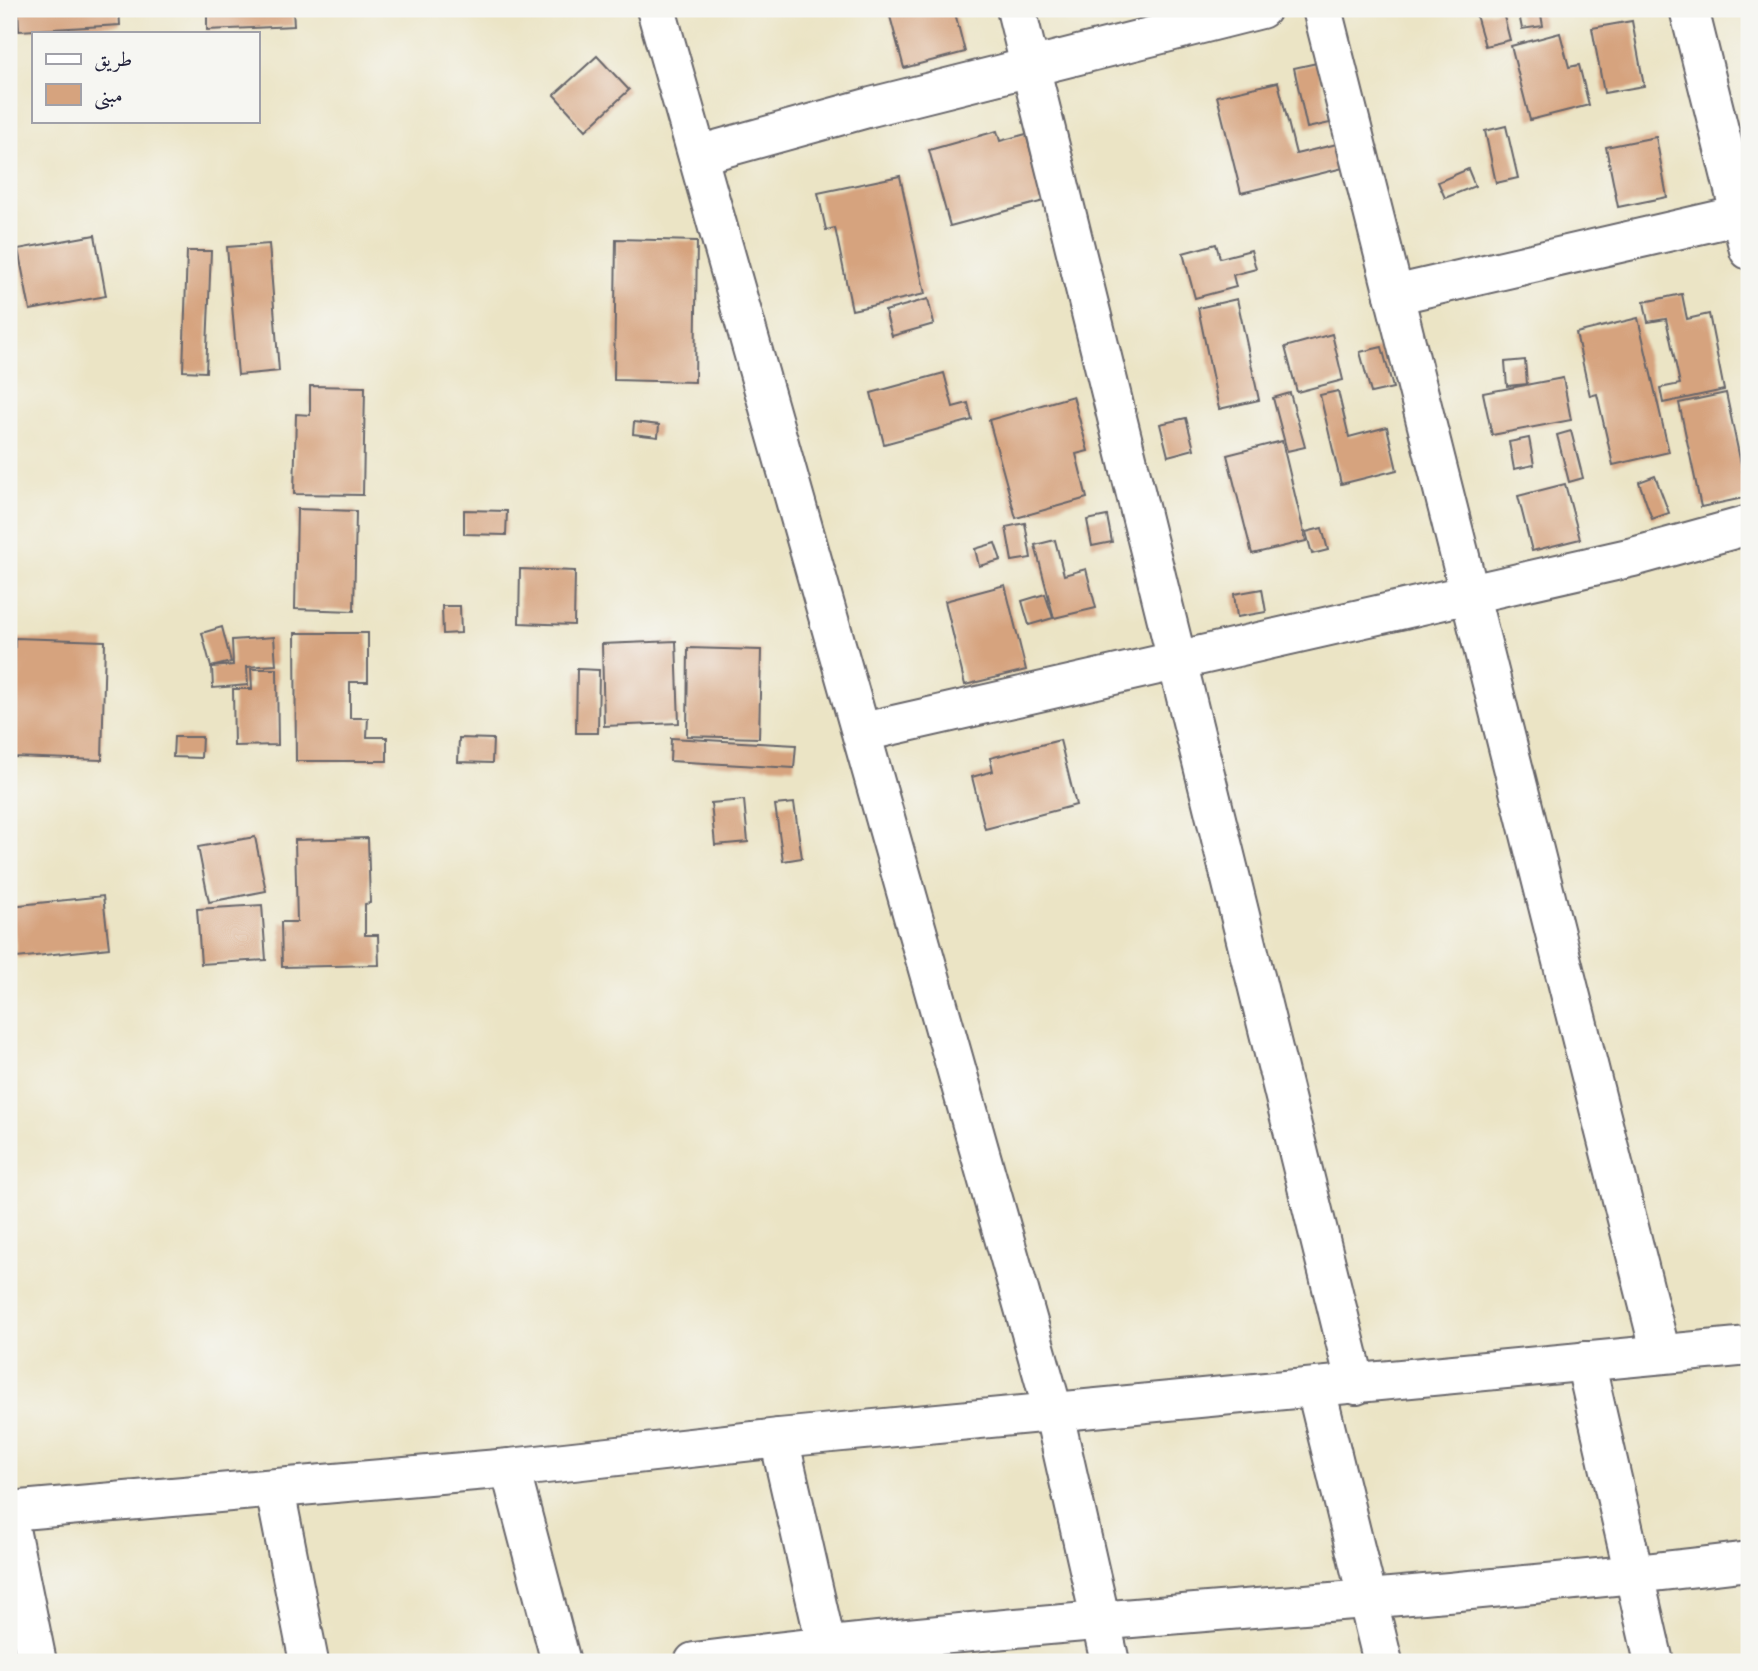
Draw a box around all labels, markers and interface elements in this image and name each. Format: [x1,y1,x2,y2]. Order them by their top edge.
legend [32,32,259,122]
text: طريق [94,47,132,74]
text: مبنى [94,83,123,110]

